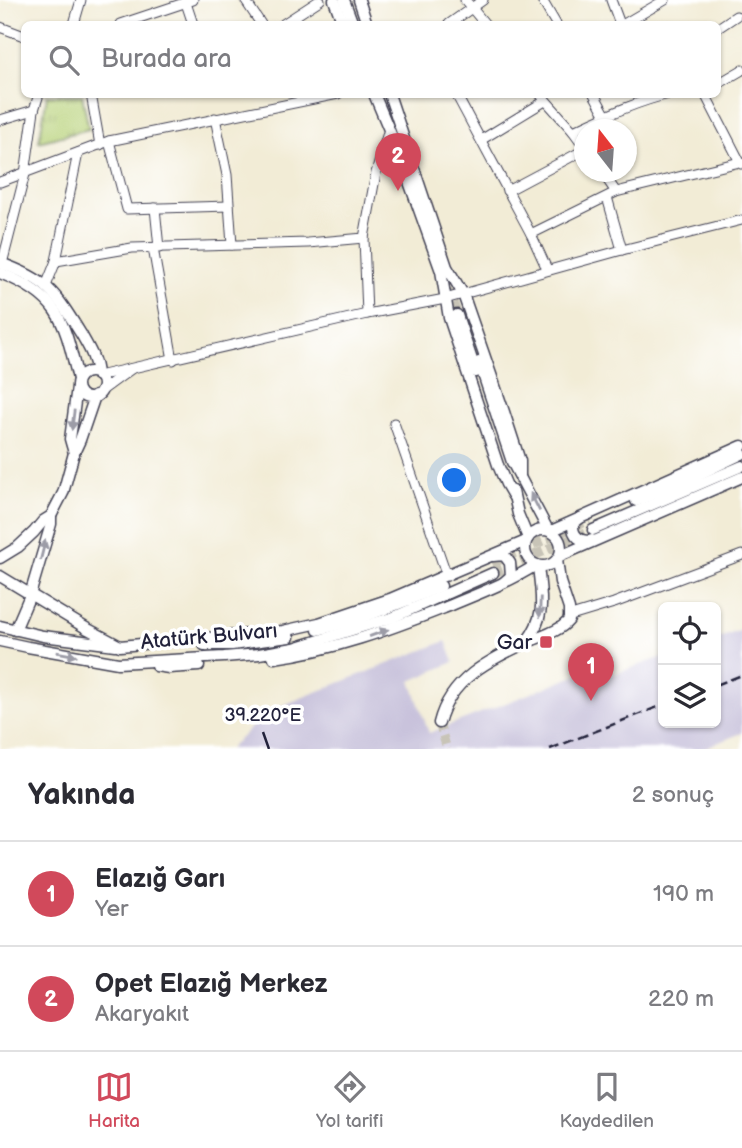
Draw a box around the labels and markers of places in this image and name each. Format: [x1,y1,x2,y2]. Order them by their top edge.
pin: 2 [375,133,421,191]
place label: Gar [497,630,532,655]
marker: Gar [538,634,554,650]
pin: 1 [568,643,614,701]

